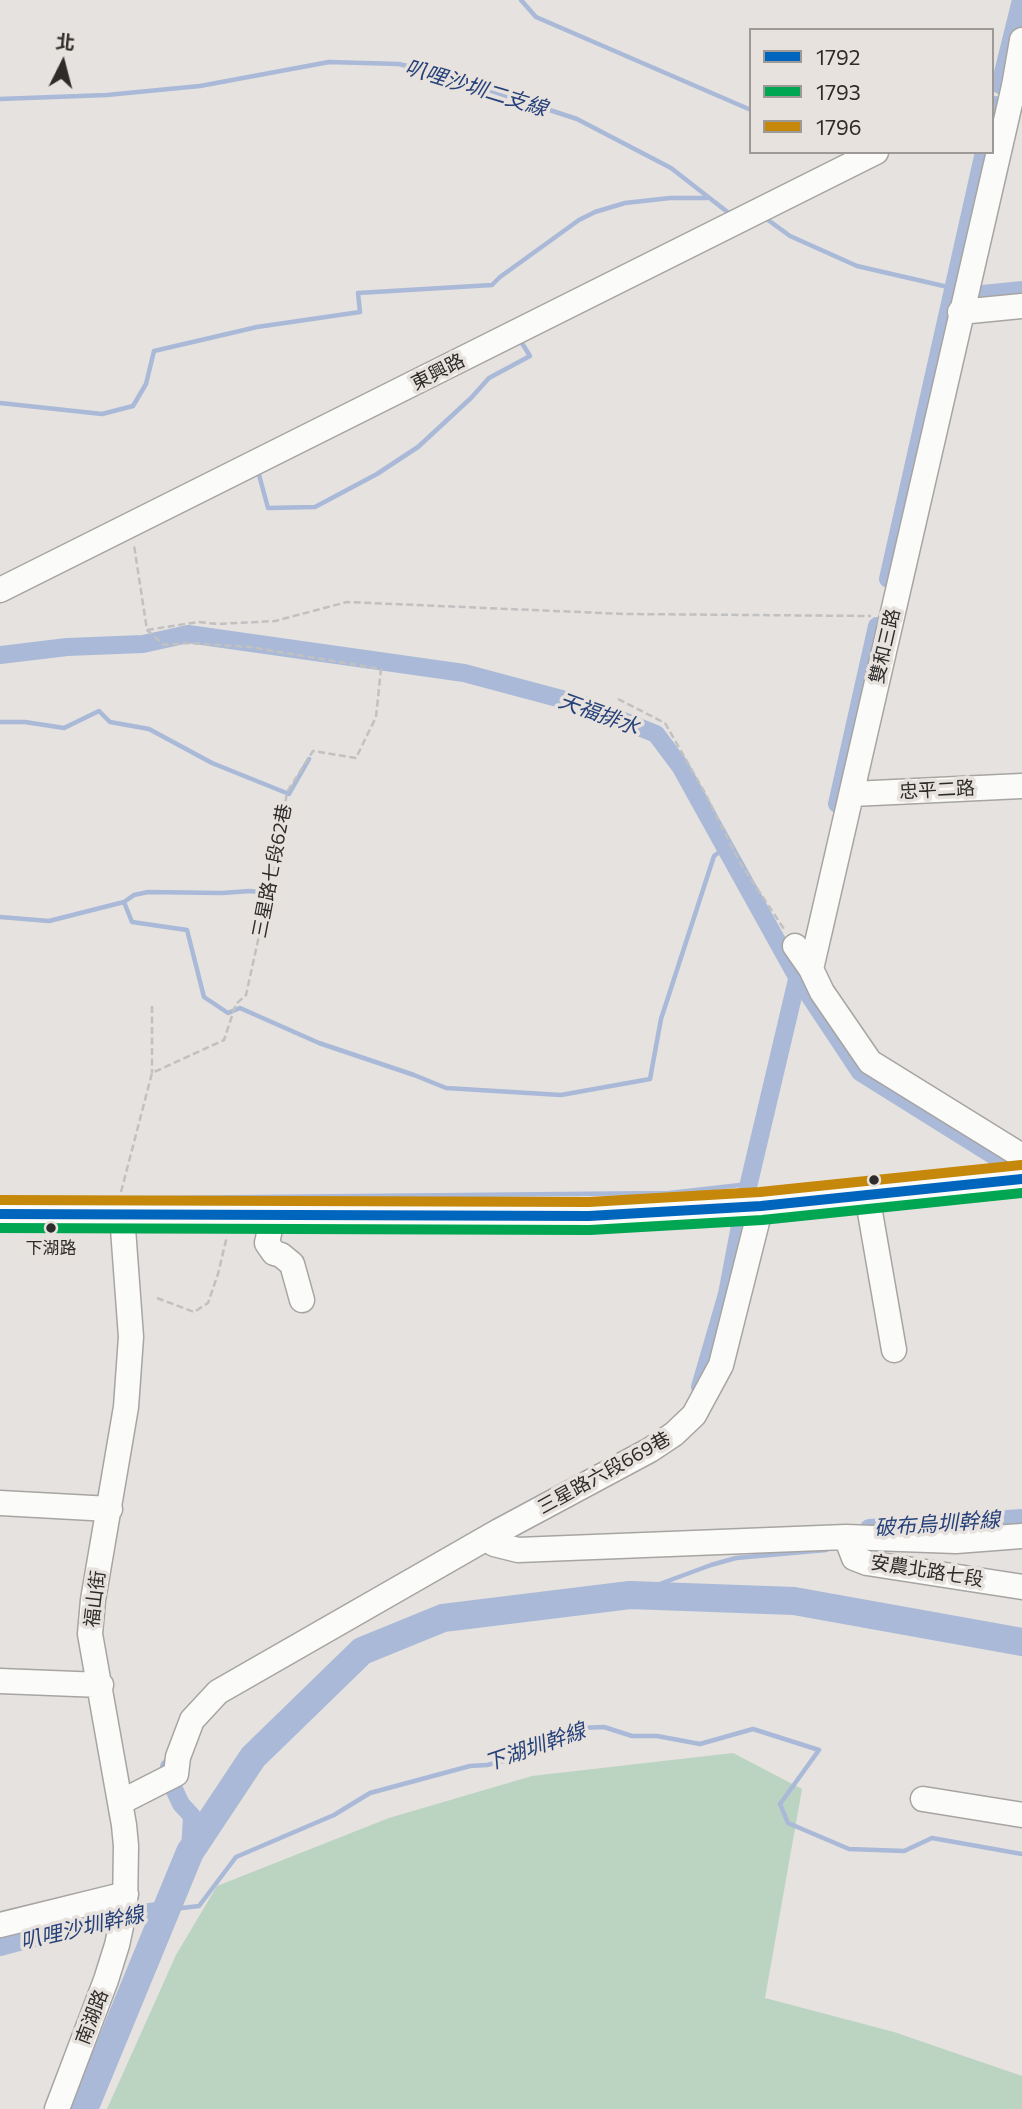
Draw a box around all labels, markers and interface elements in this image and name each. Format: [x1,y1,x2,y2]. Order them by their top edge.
north arrow [28,28,98,98]
legend [749,28,994,154]
text: 北 [55,29,76,54]
text: 1792 [816,44,860,69]
water label: 叭哩沙圳二支線 [402,54,550,122]
text: 1793 [816,79,861,104]
text: 1796 [816,114,862,139]
street label: 東興路 [407,349,469,395]
street label: 雙和三路 [865,606,905,686]
water label: 天福排水 [555,688,643,740]
street label: 忠平二路 [898,777,976,803]
street label: 三星路七段62巷 [248,802,296,940]
unlabelled marker [867,1173,881,1187]
marker: 下湖路 [44,1221,58,1235]
place label: 下湖路 [26,1238,76,1258]
street label: 三星路六段669巷 [534,1427,674,1519]
water label: 破布烏圳幹線 [873,1507,1001,1541]
street label: 安農北路七段 [869,1551,985,1591]
street label: 福山街 [80,1569,110,1629]
water label: 下湖圳幹線 [481,1718,589,1776]
water label: 叭哩沙圳幹線 [18,1902,146,1954]
street label: 南湖路 [71,1986,113,2048]

